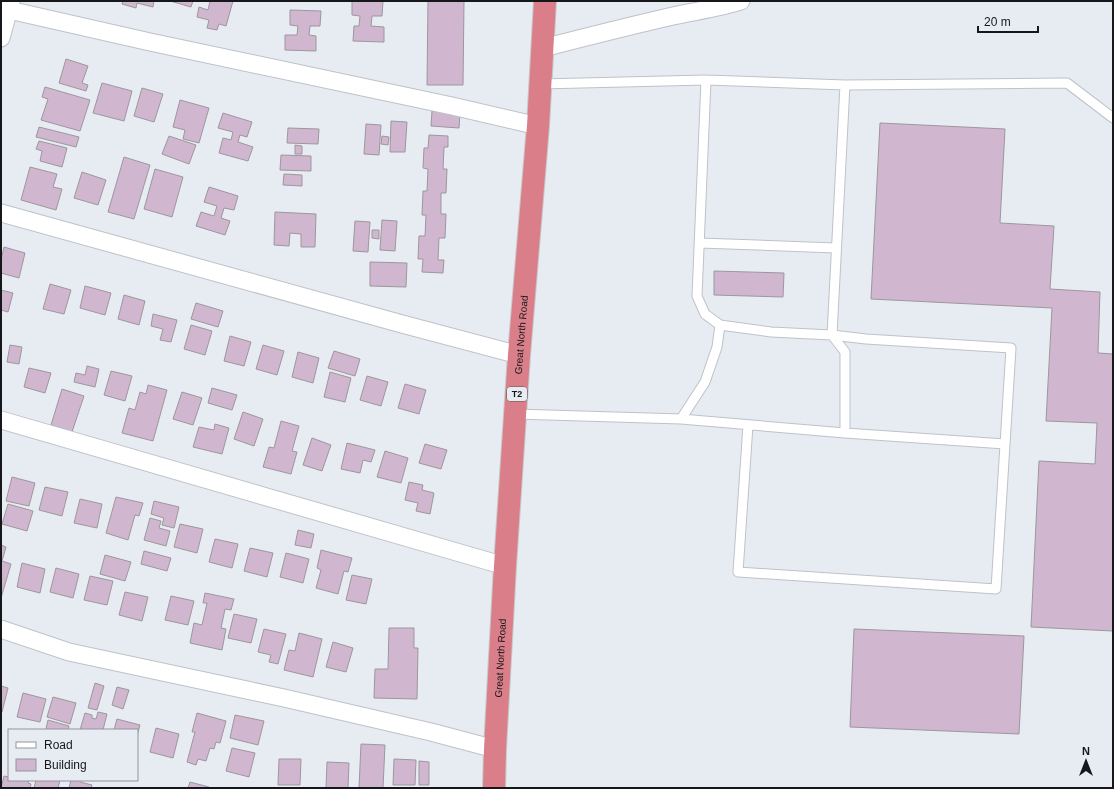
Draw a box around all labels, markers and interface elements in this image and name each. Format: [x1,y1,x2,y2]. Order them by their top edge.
scale bar [978,8,1038,34]
text: 20 m [984,15,1011,29]
street label: Great North Road [513,295,530,375]
road number: T2 [507,387,527,401]
street label: Great North Road [493,618,508,698]
legend [8,729,138,781]
text: Road [44,738,73,752]
north arrow [1066,741,1106,781]
text: N [1082,745,1090,757]
text: Building [44,758,87,772]

